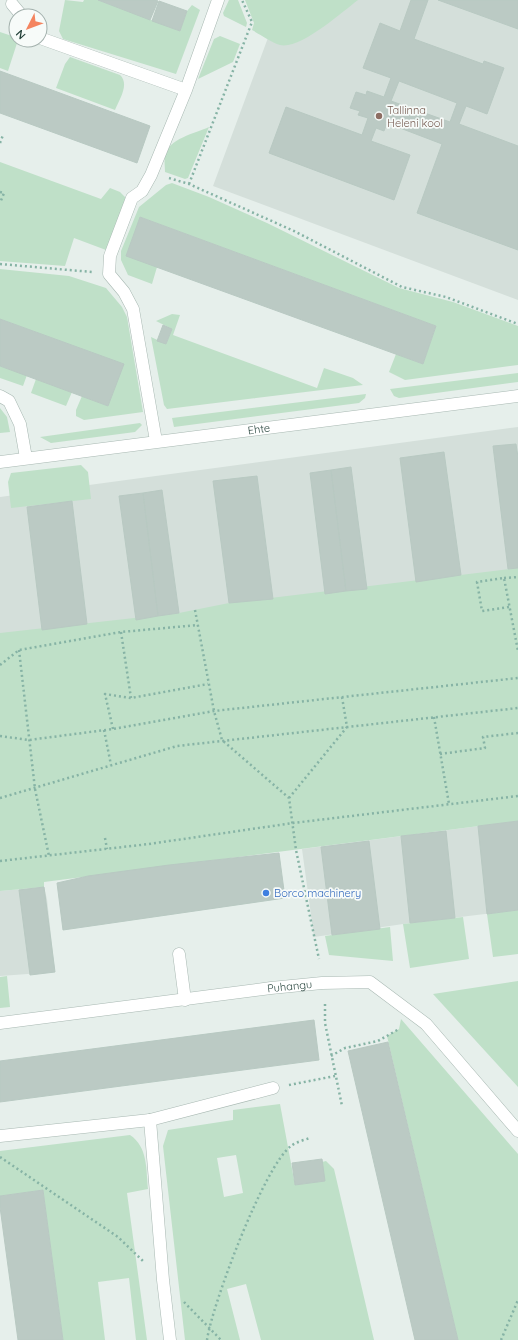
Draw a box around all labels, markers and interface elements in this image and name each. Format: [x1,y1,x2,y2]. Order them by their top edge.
north arrow [8,8,48,48]
text: N [13,27,28,42]
place label: Tallinna Heleni kool [387,103,443,130]
marker: Tallinna Heleni kool [374,111,384,121]
street label: Ehte [247,421,271,437]
place label: Borco machinery [274,886,361,900]
marker: Borco machinery [261,888,271,898]
street label: Puhangu [266,977,313,995]

